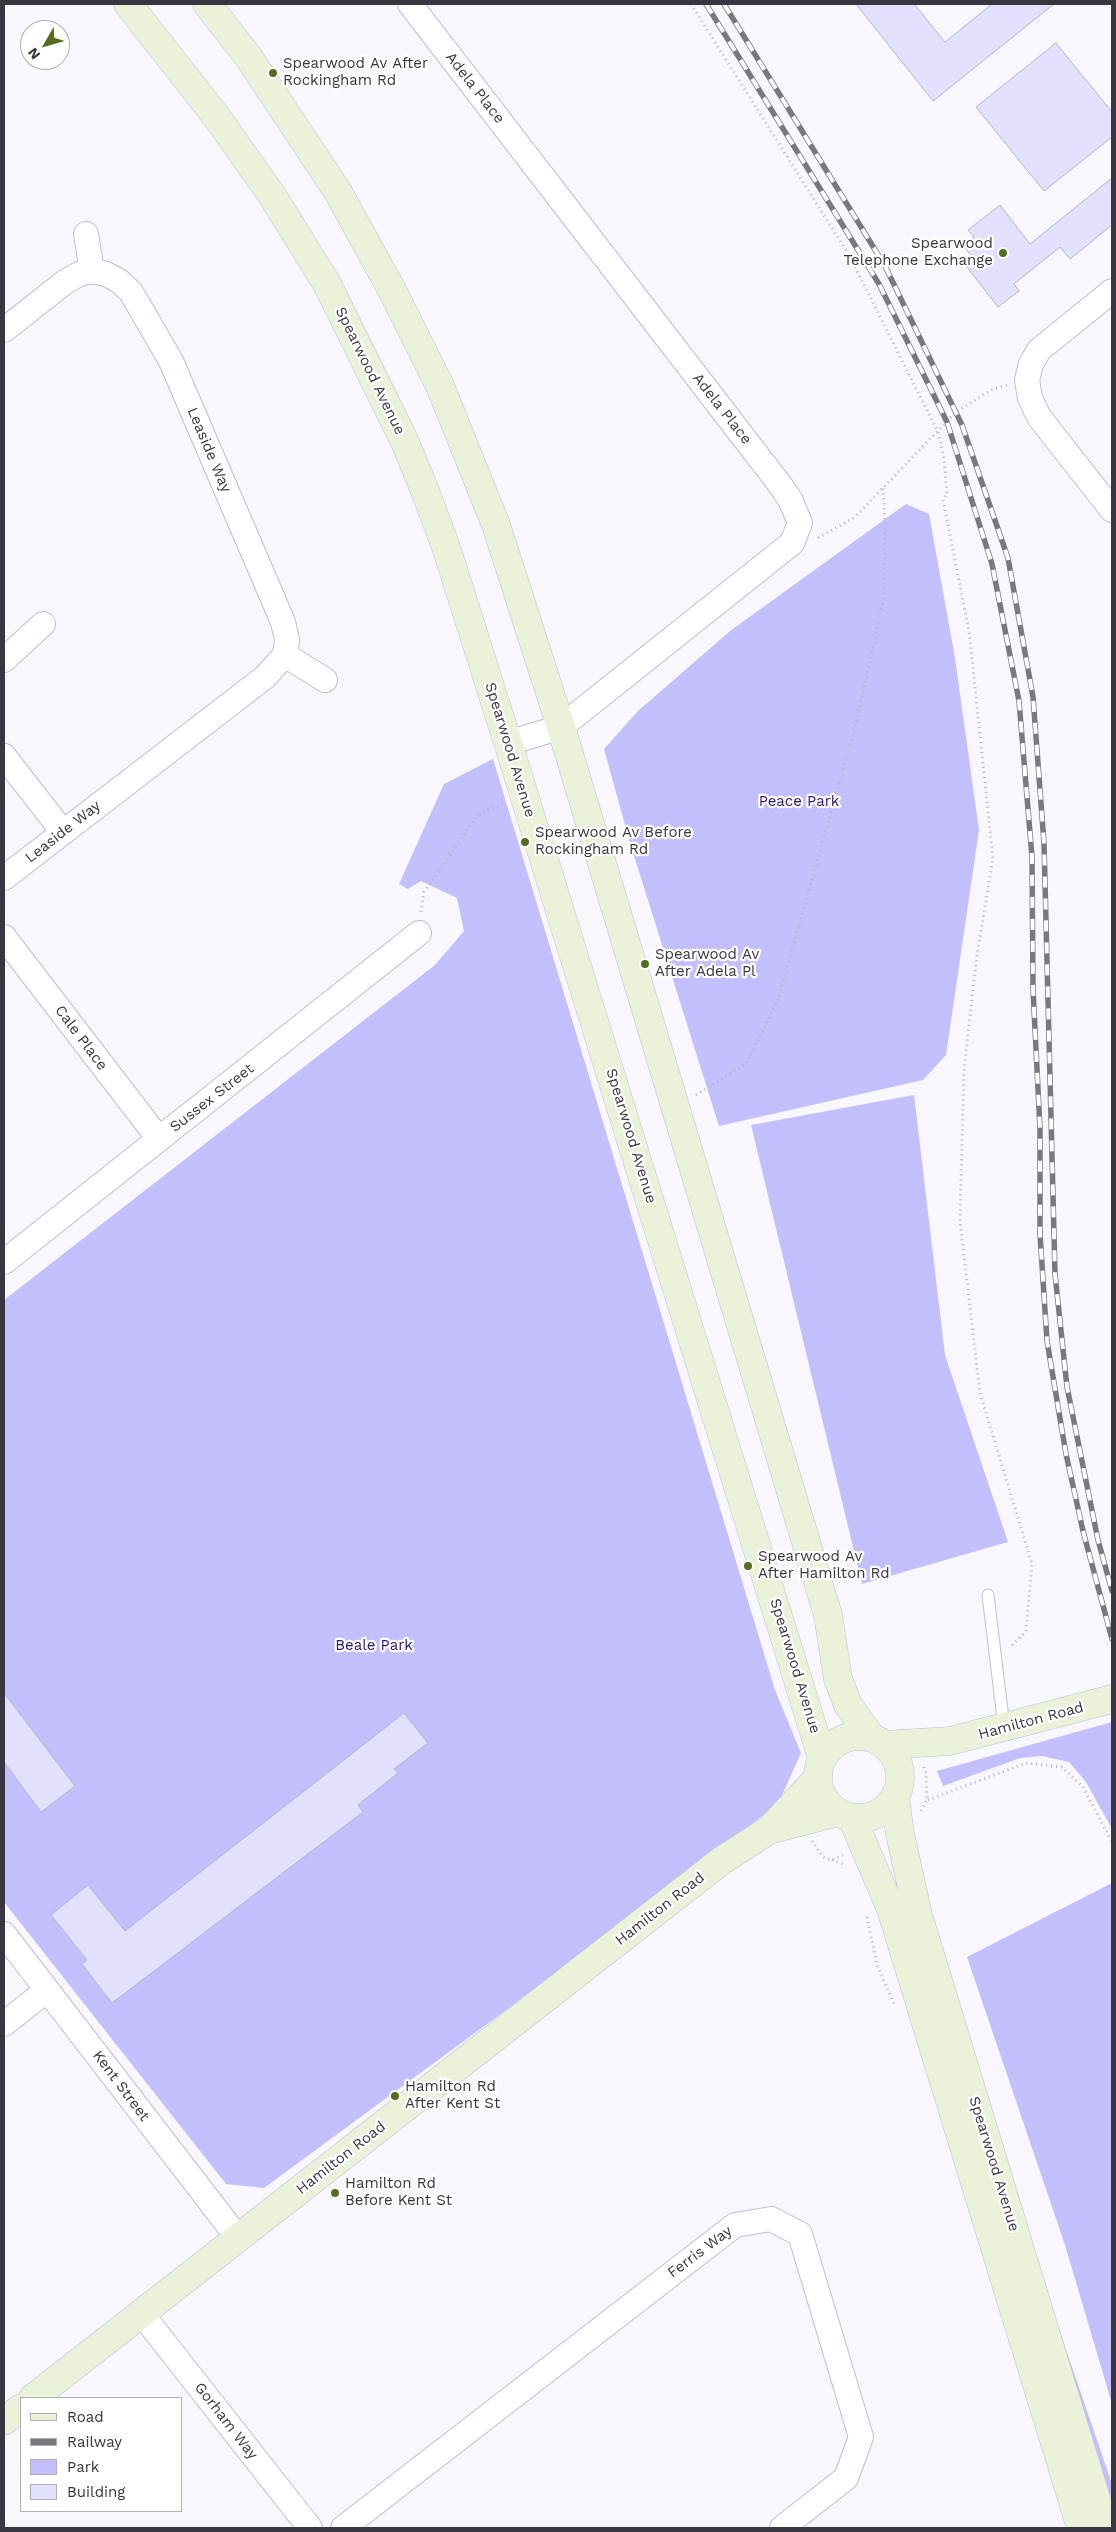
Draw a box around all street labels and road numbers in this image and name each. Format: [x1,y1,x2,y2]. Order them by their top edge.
street label: Adela Place [442,49,508,127]
street label: Spearwood Avenue [331,304,409,438]
street label: Adela Place [689,370,755,448]
street label: Leaside Way [183,405,235,495]
street label: Spearwood Avenue [481,680,539,820]
street label: Leaside Way [22,797,104,867]
street label: Cale Place [51,1002,111,1074]
street label: Sussex Street [167,1060,257,1136]
street label: Spearwood Avenue [602,1066,660,1206]
street label: Spearwood Avenue [766,1596,824,1736]
street label: Hamilton Road [976,1698,1086,1744]
street label: Hamilton Road [612,1869,708,1949]
street label: Kent Street [89,2047,153,2125]
street label: Spearwood Avenue [965,2094,1023,2234]
street label: Hamilton Road [293,2118,389,2198]
street label: Ferris Way [664,2222,736,2282]
street label: Gorham Way [190,2379,262,2463]

